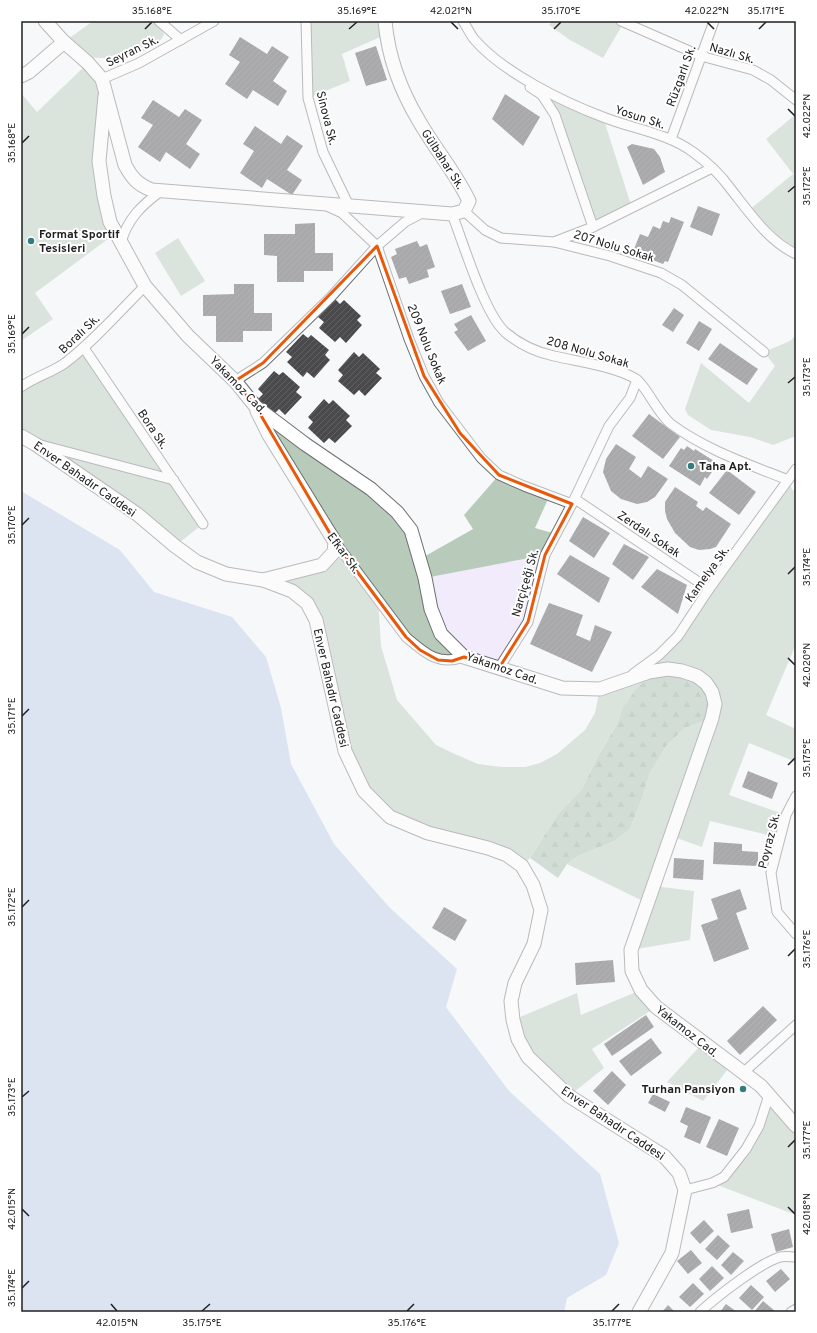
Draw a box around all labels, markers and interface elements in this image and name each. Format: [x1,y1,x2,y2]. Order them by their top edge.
text: 35.168°E [132,5,172,18]
text: 35.169°E [337,5,377,18]
text: 42.021°N [430,5,472,18]
text: 35.170°E [541,5,581,18]
text: 42.022°N [685,5,729,18]
text: 35.171°E [747,5,785,18]
street label: Seyran Sk. [104,32,162,71]
street label: Nazlı Sk. [707,40,756,68]
street label: Rüzgarlı Sk. [663,43,700,109]
street label: Sinova Sk. [312,90,341,147]
text: 42.022°N [801,94,814,138]
street label: Yosun Sk. [613,102,667,134]
text: 35.168°E [6,123,19,163]
street label: Gülbahar Sk. [417,126,468,193]
text: 35.172°E [801,166,814,206]
place label: Format Sportif Tesisleri [39,227,120,257]
street label: 207 Nolu Sokak [571,227,656,267]
marker: Format Sportif Tesisleri [26,236,36,246]
street label: 209 Nolu Sokak [403,302,449,387]
street label: Boralı Sk. [56,311,104,358]
text: 35.169°E [6,314,19,354]
street label: 208 Nolu Sokak [544,333,631,372]
street label: Yakamoz Cad. [205,353,269,419]
text: 35.173°E [801,357,814,397]
street label: Bora Sk. [133,407,171,453]
street label: Enver Bahadır Caddesi [30,438,139,521]
place label: Taha Apt. [699,459,751,475]
marker: Taha Apt. [686,461,696,471]
text: 35.170°E [6,505,19,545]
street label: Zerdalı Sokak [614,508,683,562]
street label: Efkar Sk. [323,530,364,578]
street label: Kamelya Sk. [682,543,734,606]
street label: Narçiçeği Sk. [509,547,543,619]
text: 35.174°E [801,548,814,586]
street label: Enver Bahadır Caddesi [309,627,352,749]
text: 42.020°N [801,643,814,687]
street label: Yakamoz Cad. [464,649,540,689]
text: 35.171°E [6,697,19,735]
text: 35.175°E [801,738,814,778]
street label: Poyraz Sk. [755,812,785,871]
text: 35.172°E [6,887,19,927]
text: 35.176°E [801,930,814,968]
street label: Yakamoz Cad. [652,1002,721,1061]
text: 35.173°E [6,1077,19,1117]
place label: Turhan Pansiyon [642,1082,735,1098]
street label: Enver Bahadır Caddesi [558,1083,667,1164]
marker: Turhan Pansiyon [738,1084,748,1094]
text: 35.177°E [801,1120,814,1160]
text: 42.015°N [6,1188,19,1230]
text: 42.018°N [801,1193,814,1235]
text: 35.174°E [6,1269,19,1307]
text: 42.015°N [96,1317,138,1330]
text: 35.175°E [182,1317,222,1330]
text: 35.176°E [388,1317,426,1330]
text: 35.177°E [592,1317,632,1330]

